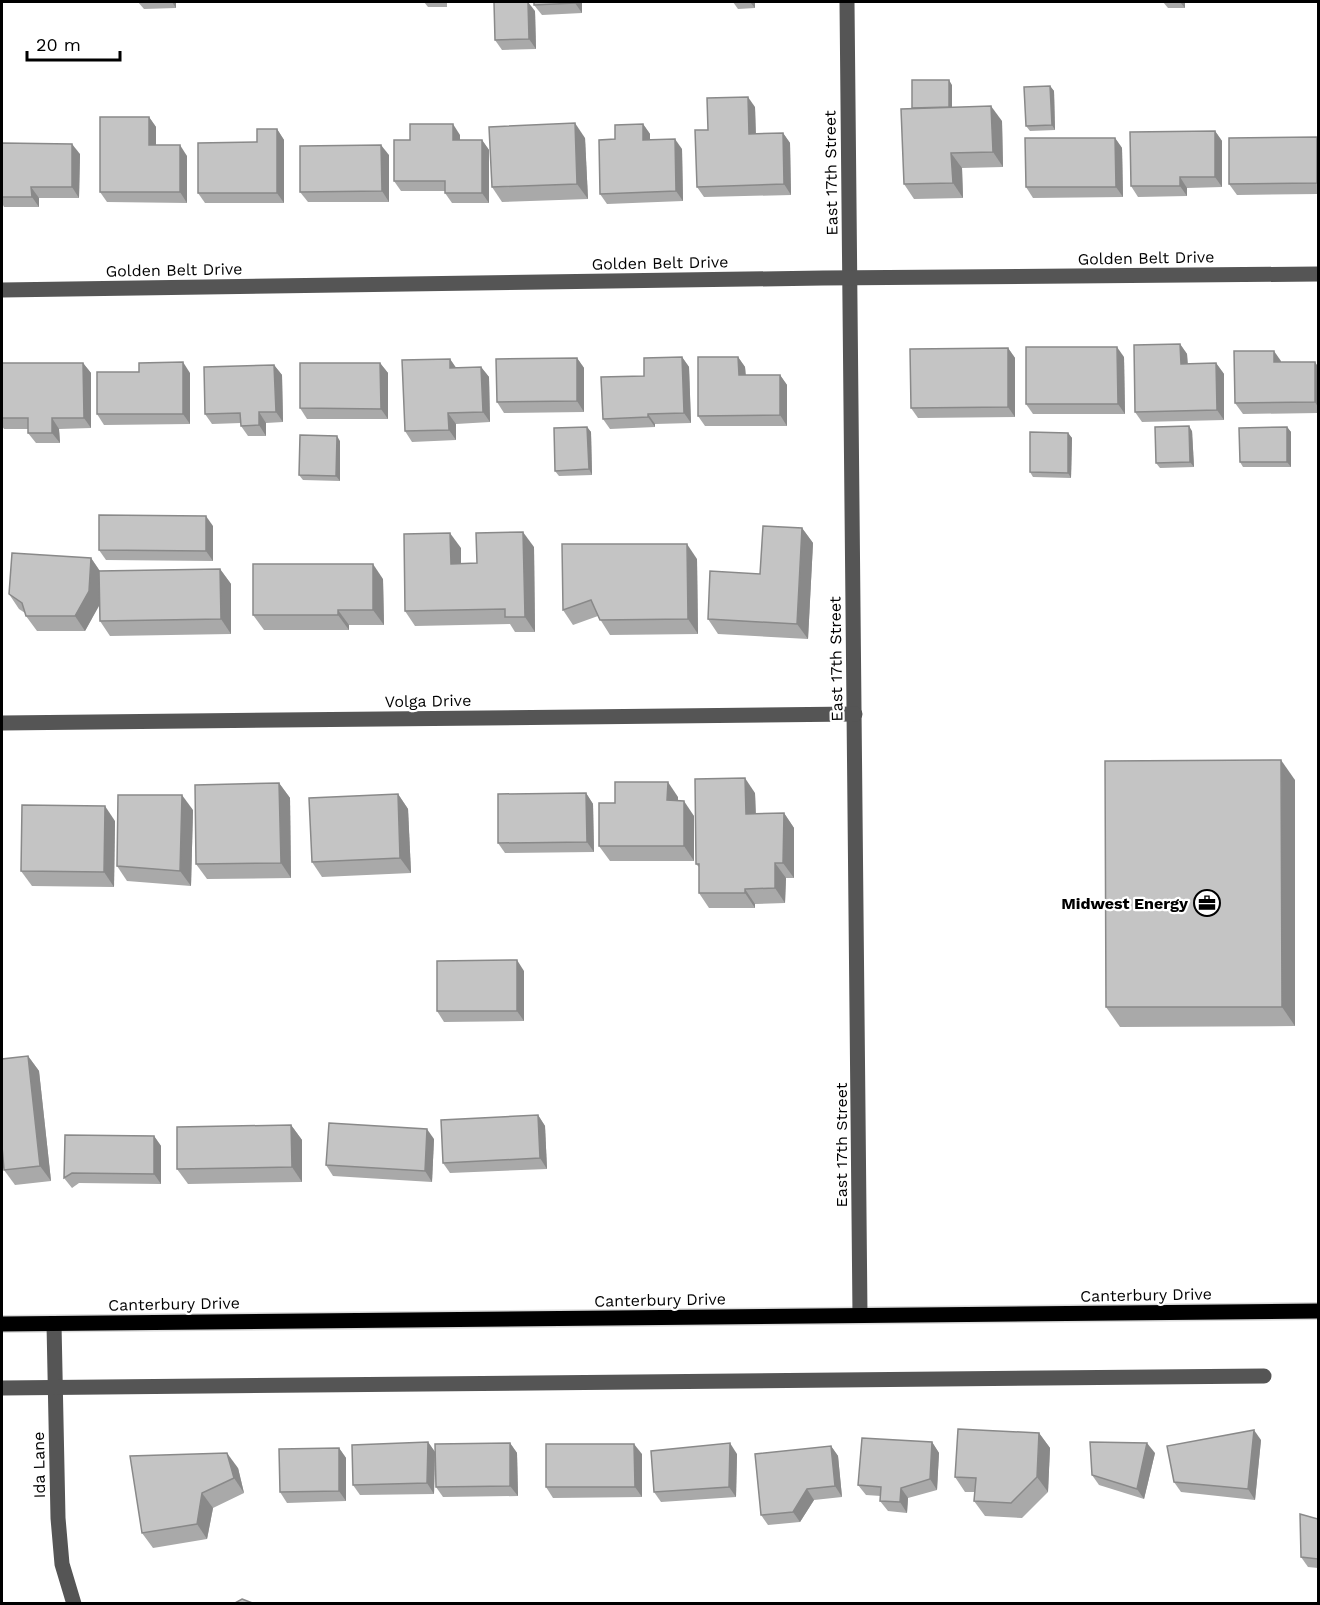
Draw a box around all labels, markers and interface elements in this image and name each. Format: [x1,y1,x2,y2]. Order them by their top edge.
scale bar [27,24,120,62]
text: 20 m [36,34,81,55]
street label: East 17th Street [820,110,842,236]
street label: Golden Belt Drive [1077,247,1215,269]
street label: Golden Belt Drive [591,252,729,274]
street label: Golden Belt Drive [105,259,243,281]
street label: East 17th Street [825,596,847,722]
street label: Volga Drive [385,691,471,711]
office icon: Midwest Energy [1192,888,1222,918]
place label: Midwest Energy [1061,894,1189,913]
street label: East 17th Street [832,1082,851,1207]
street label: Canterbury Drive [1080,1284,1212,1306]
street label: Canterbury Drive [594,1289,726,1311]
street label: Canterbury Drive [108,1293,240,1315]
street label: Ida Lane [29,1432,49,1498]

